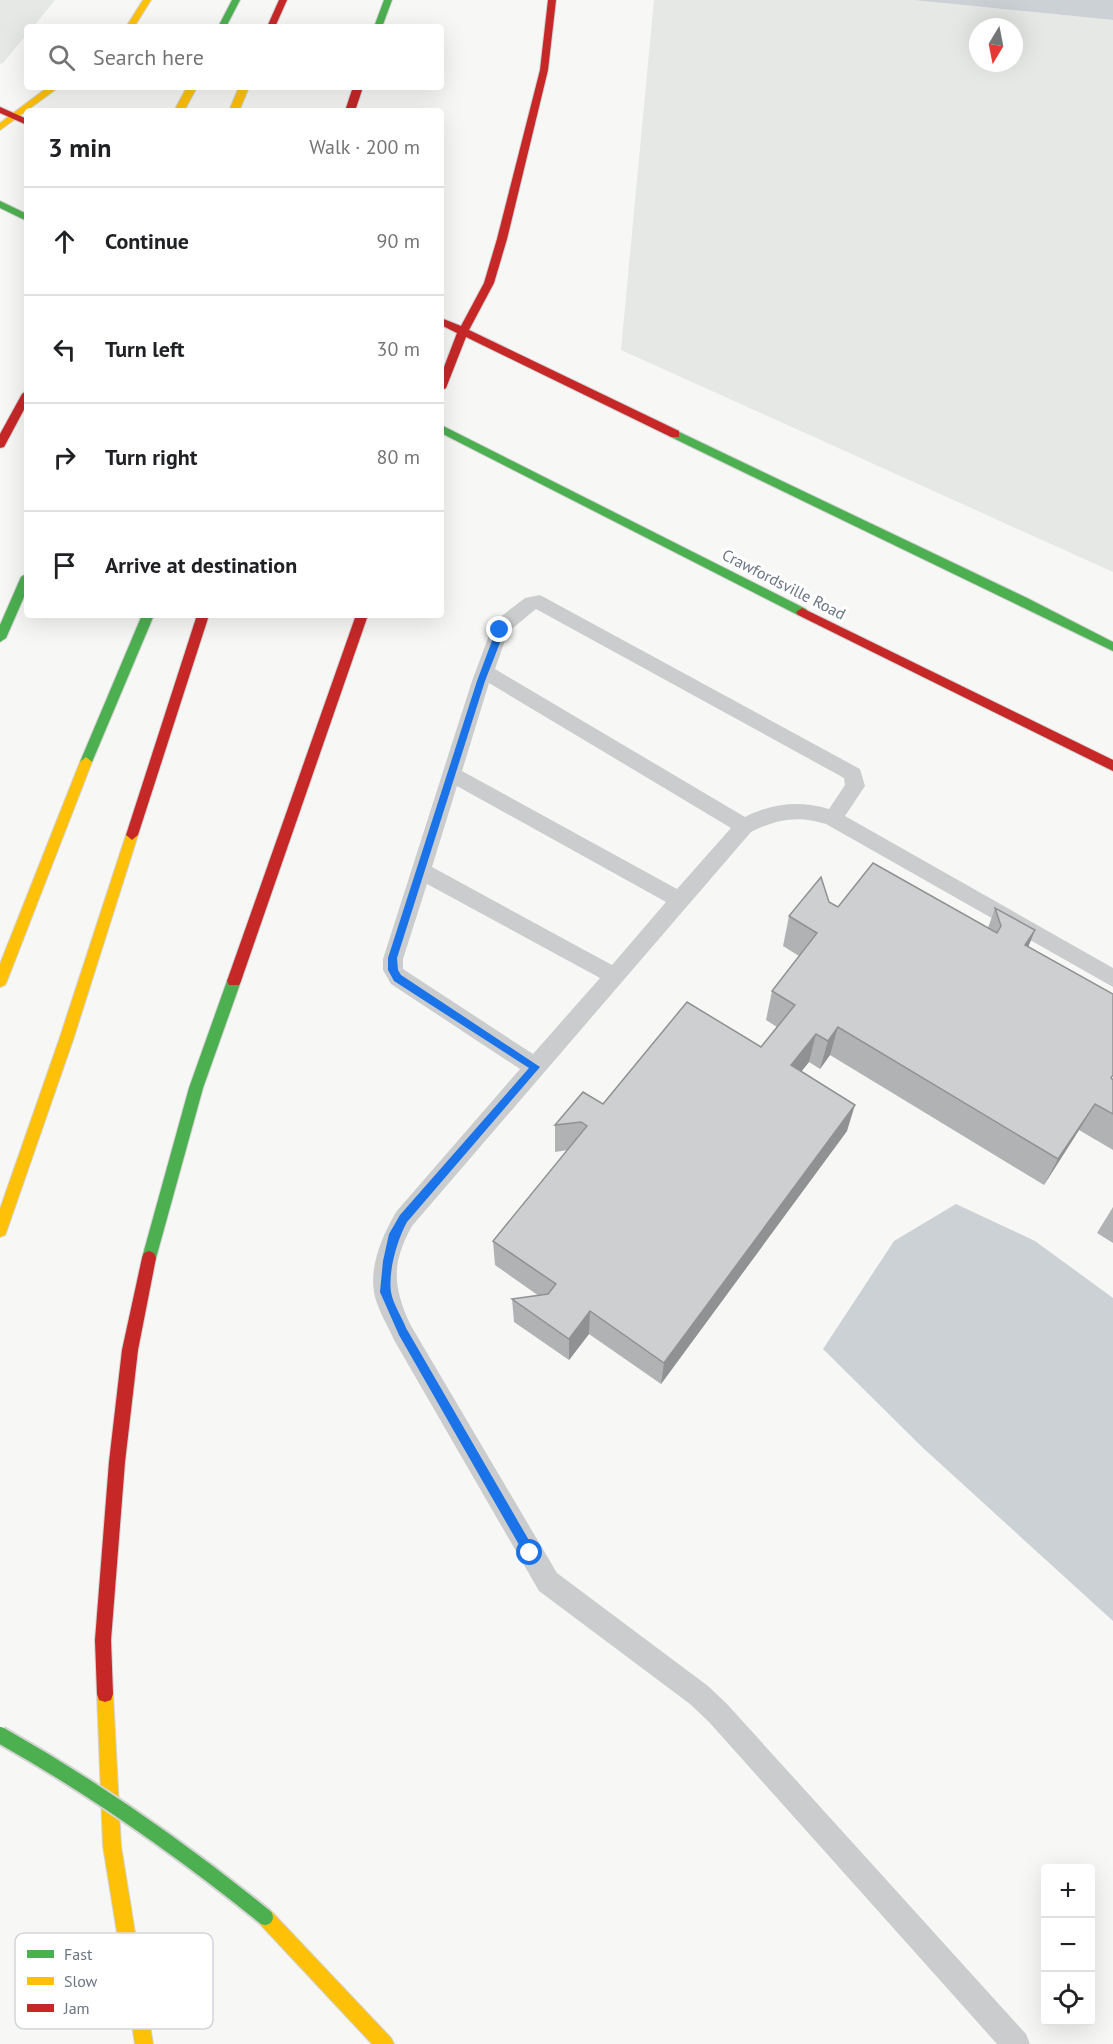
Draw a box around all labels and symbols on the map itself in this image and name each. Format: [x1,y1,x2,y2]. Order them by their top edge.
north arrow [969,18,1023,72]
street label: Crawfordsville Road [719,544,849,624]
route end [486,616,512,642]
route start [516,1539,542,1565]
legend [15,1933,213,2029]
text: Fast [64,1944,93,1964]
text: Slow [64,1971,98,1991]
text: Jam [63,1998,90,2018]

